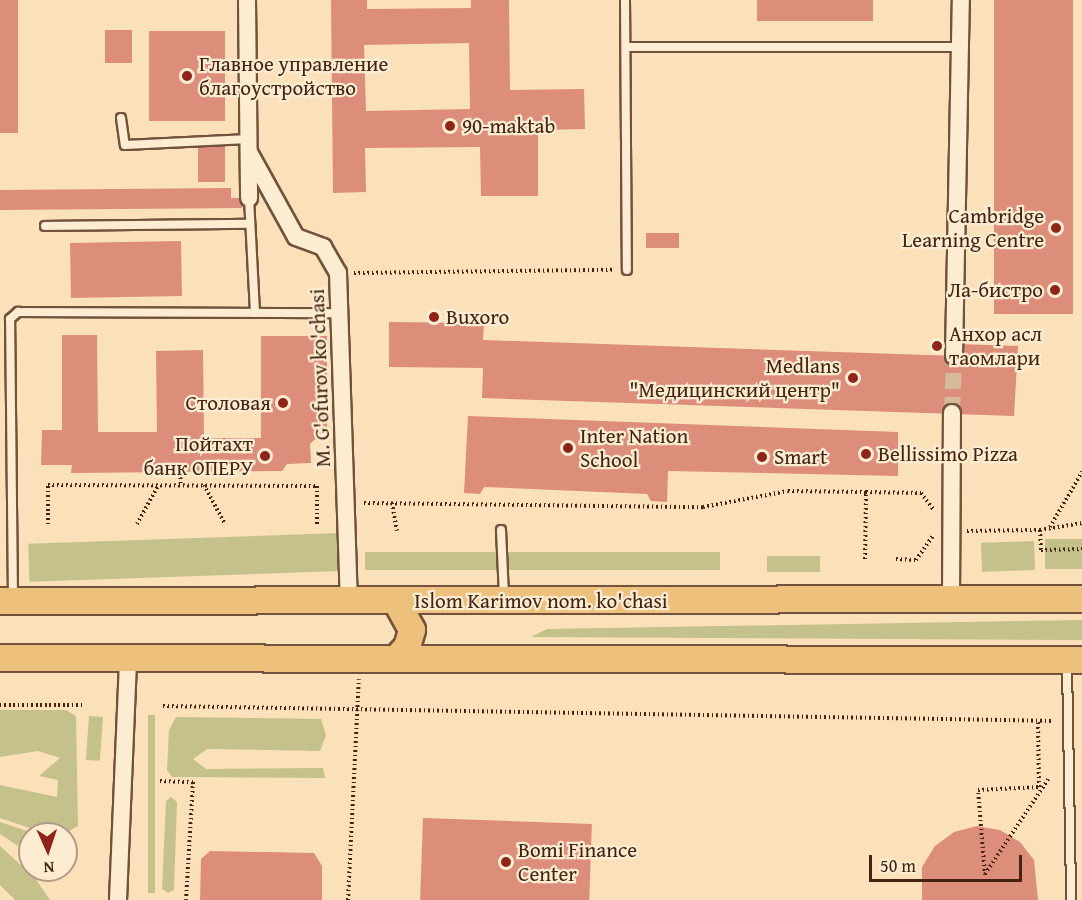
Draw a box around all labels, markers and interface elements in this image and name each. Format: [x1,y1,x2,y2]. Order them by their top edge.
place label: Главное управление благоустройство [199,51,388,101]
marker: Главное управление благоустройство [180,69,194,83]
place label: 90-maktab [462,113,555,139]
marker: 90-maktab [443,119,457,133]
place label: Cambridge Learning Centre [902,203,1044,253]
marker: Cambridge Learning Centre [1049,221,1063,235]
place label: Ла-бистро [948,277,1043,303]
marker: Ла-бистро [1048,283,1062,297]
street label: M. G'ofurov ko'chasi [304,288,336,468]
place label: Buxoro [446,304,509,330]
marker: Buxoro [427,310,441,324]
place label: Анхор асл таомлари [949,321,1042,371]
marker: Анхор асл таомлари [930,339,944,353]
place label: Medlans "Медицинский центр" [629,353,840,403]
marker: Medlans "Медицинский центр" [844,369,862,387]
place label: Столовая [186,390,271,416]
marker: Столовая [276,396,290,410]
place label: Inter Nation School [580,423,688,473]
place label: Пойтахт банк ОПЕРУ [143,431,253,481]
marker: Inter Nation School [561,441,575,455]
place label: Bellissimo Pizza [878,441,1018,467]
place label: Smart [774,444,827,470]
marker: Bellissimo Pizza [859,447,873,461]
marker: Пойтахт банк ОПЕРУ [258,449,272,463]
marker: Smart [755,450,769,464]
street label: Islom Karimov nom. ko'chasi [414,588,668,614]
north arrow [18,822,78,882]
place label: Bomi Finance Center [518,837,637,887]
scale bar [872,843,1025,881]
text: 50 m [880,852,916,879]
marker: Bomi Finance Center [499,855,513,869]
text: N [43,856,55,880]

